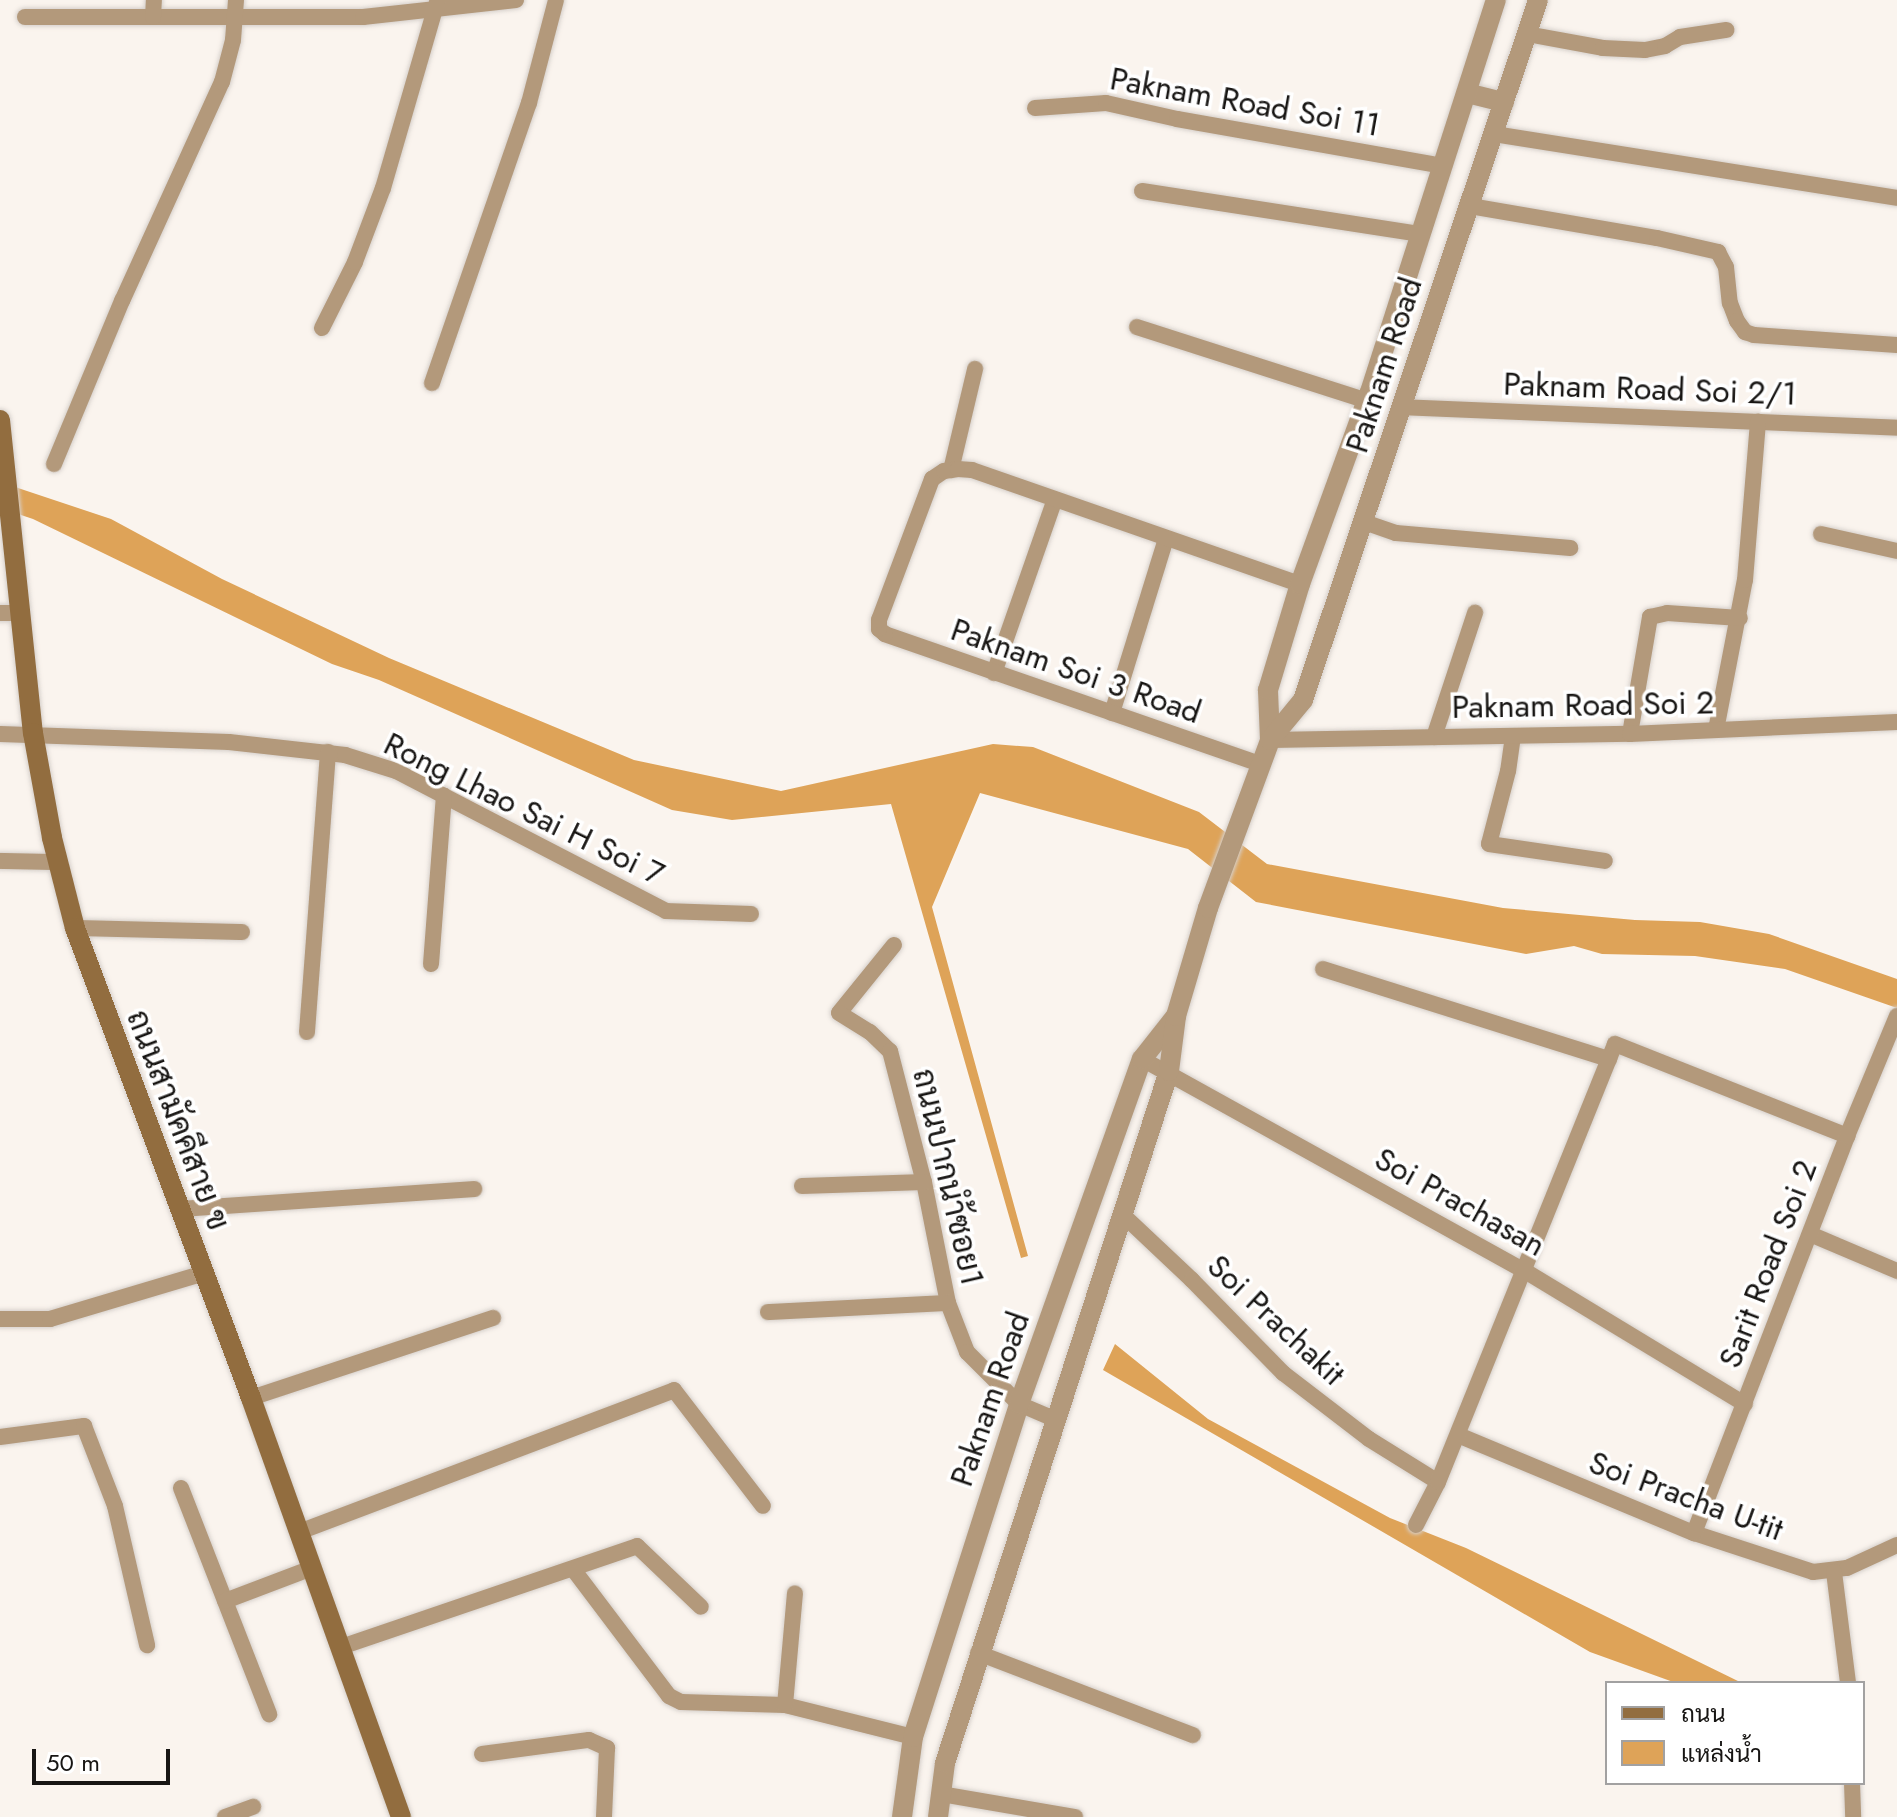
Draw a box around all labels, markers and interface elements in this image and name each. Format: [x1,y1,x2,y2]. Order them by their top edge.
street label: Paknam Road Soi 11 [1107,59,1383,145]
street label: Paknam Road [1338,273,1430,457]
street label: Paknam Road Soi 2/1 [1503,365,1797,413]
street label: Paknam Soi 3 Road [946,610,1206,732]
street label: Paknam Road Soi 2 [1451,684,1715,726]
street label: Rong Lhao Sai H Soi 7 [378,725,670,893]
street label: ถนนสามัคคีสาย ข [118,1005,238,1235]
street label: ถนนปากนำ้ซอย1 [904,1065,992,1289]
street label: Soi Prachasan [1368,1139,1552,1265]
street label: Sarit Road Soi 2 [1711,1155,1825,1373]
street label: Soi Prachakit [1199,1247,1353,1393]
street label: Paknam Road [942,1307,1038,1491]
street label: Soi Pracha U-tit [1584,1443,1788,1549]
legend [1605,1681,1865,1785]
text: ถนน [1681,1696,1726,1731]
scale bar [36,1733,174,1783]
text: แหล่งน้ำ [1681,1736,1762,1771]
text: 50 m [46,1745,100,1780]

